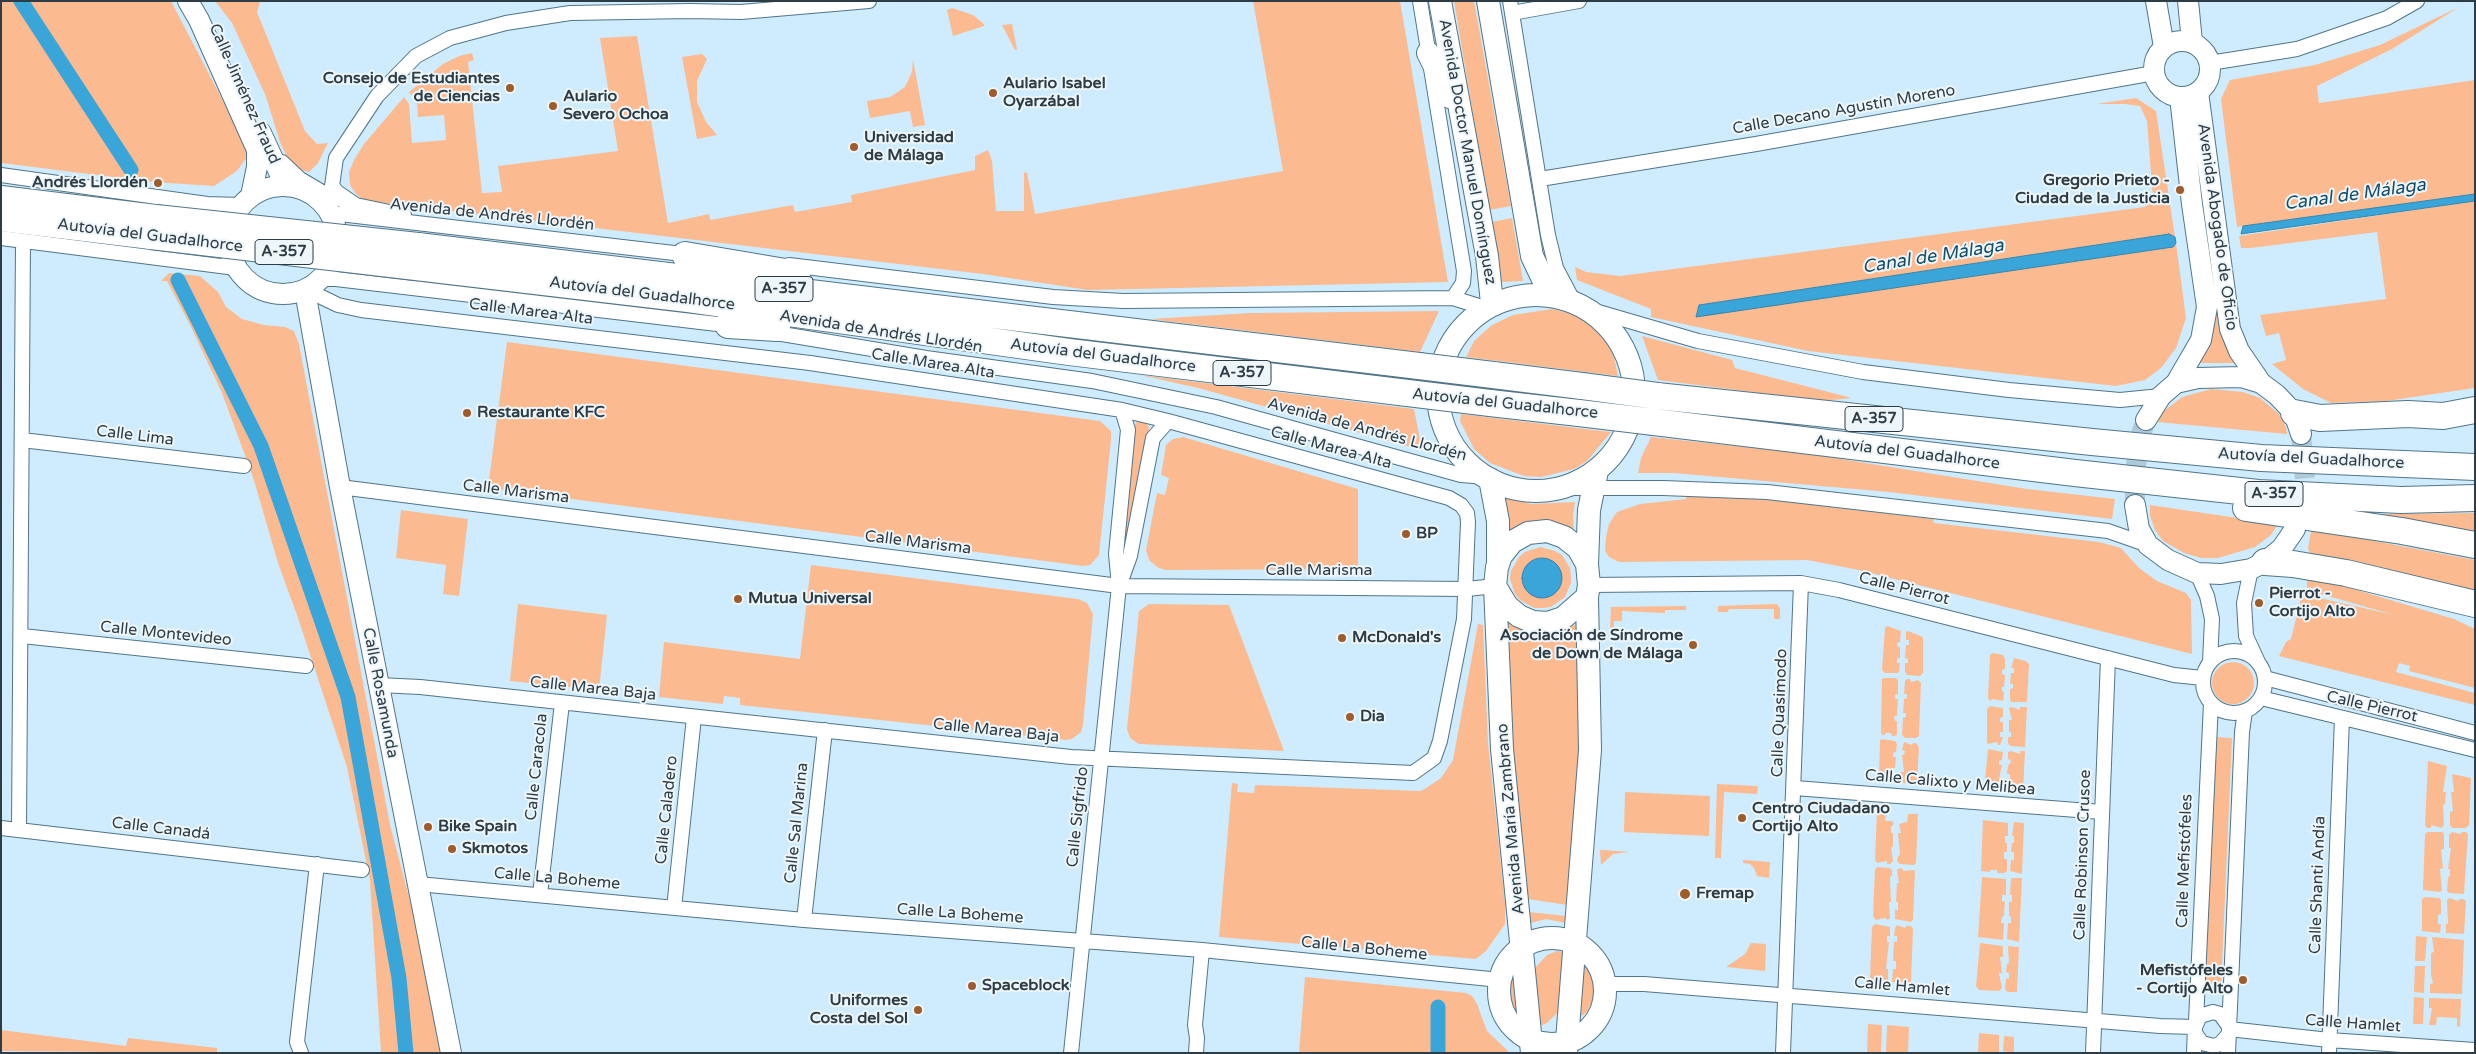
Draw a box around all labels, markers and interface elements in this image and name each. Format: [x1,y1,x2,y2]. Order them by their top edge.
street label: Avenida Doctor Manuel Domínguez [1434,18,1500,286]
street label: Calle Jiménez Fraud [204,21,284,167]
place label: Consejo de Estudiantes de Ciencias [323,69,500,107]
place label: Aulario Isabel Oyarzábal [1003,74,1106,112]
street label: Calle Decano Agustín Moreno [1731,81,1957,139]
marker: Consejo de Estudiantes de Ciencias [504,82,516,94]
place label: Aulario Severo Ochoa [563,87,669,125]
marker: Aulario Isabel Oyarzábal [987,87,999,99]
marker: Aulario Severo Ochoa [547,100,559,112]
street label: Avenida Abogado de Oficio [2193,122,2241,332]
place label: Universidad de Málaga [864,128,954,166]
marker: Universidad de Málaga [848,141,860,153]
place label: Gregorio Prieto - Ciudad de la Justicia [2015,171,2170,209]
place label: Andrés Llordén [32,173,148,193]
water label: Canal de Málaga [2283,174,2427,216]
marker: Andrés Llordén [152,177,164,189]
marker: Gregorio Prieto - Ciudad de la Justicia [2174,184,2186,196]
street label: Avenida de Andrés Llordén [389,195,595,235]
street label: Autovía del Guadalhorce [56,215,244,257]
water label: Canal de Málaga [1861,235,2005,279]
road number: A-357 [255,240,313,264]
street label: Autovía del Guadalhorce [548,273,736,315]
road number: A-357 [755,276,813,302]
street label: Calle Marea Alta [468,295,594,329]
street label: Avenida de Andrés Llordén [778,306,984,358]
street label: Autovía del Guadalhorce [1009,335,1197,377]
street label: Calle Marea Alta [870,345,996,383]
road number: A-357 [1213,360,1271,386]
street label: Autovía del Guadalhorce [1411,385,1599,423]
street label: Avenida de Andrés Llordén [1265,394,1469,466]
place label: Restaurante KFC [477,403,605,423]
road number: A-357 [1845,406,1903,432]
marker: Restaurante KFC [461,407,473,419]
street label: Calle Lima [95,422,175,450]
street label: Calle Marea Alta [1268,423,1394,473]
street label: Autovía del Guadalhorce [1813,432,2001,474]
street label: Autovía del Guadalhorce [2217,445,2405,473]
street label: Calle Marisma [462,476,570,508]
road number: A-357 [2245,482,2303,506]
place label: BP [1416,524,1438,544]
street label: Calle Marisma [864,527,972,559]
marker: BP [1400,528,1412,540]
street label: Calle Marisma [1265,561,1373,581]
street label: Calle Pierrot [1857,568,1951,610]
place label: Pierrot - Cortijo Alto [2269,584,2355,622]
place label: Mutua Universal [748,589,872,609]
marker: Mutua Universal [732,593,744,605]
marker: Pierrot - Cortijo Alto [2253,597,2265,609]
street label: Calle Montevideo [99,618,233,650]
street label: Calle Rosamunda [358,626,402,760]
place label: Asociación de Síndrome de Down de Málaga [1500,626,1683,664]
place label: McDonald's [1352,628,1441,648]
marker: McDonald's [1336,632,1348,644]
marker: Asociación de Síndrome de Down de Málaga [1687,639,1699,651]
street label: Calle Quasimodo [1768,648,1792,778]
street label: Calle Marea Baja [529,673,657,705]
street label: Calle Pierrot [2325,687,2419,727]
place label: Dia [1360,707,1385,727]
marker: Dia [1344,711,1356,723]
street label: Calle Caracola [522,712,552,822]
street label: Calle Marea Baja [932,715,1060,747]
street label: Avenida María Zambrano [1493,723,1529,915]
street label: Calle Caladero [652,755,682,865]
street label: Calle Sal Marina [781,762,813,884]
street label: Calle Sigfrido [1063,766,1093,868]
street label: Calle Calixto y Melibea [1864,766,2036,800]
street label: Calle Robinson Crusoe [2070,769,2096,941]
street label: Calle Mefistófeles [2173,793,2197,929]
place label: Centro Ciudadano Cortijo Alto [1752,799,1890,837]
marker: Centro Ciudadano Cortijo Alto [1736,812,1748,824]
street label: Calle Canadá [111,813,211,845]
street label: Calle Shanti Andía [2306,816,2330,954]
place label: Bike Spain [438,817,517,837]
marker: Bike Spain [422,821,434,833]
place label: Skmotos [462,839,528,859]
marker: Skmotos [446,843,458,855]
street label: Calle La Boheme [493,864,621,894]
place label: Fremap [1696,884,1754,904]
marker: Fremap [1678,887,1692,901]
street label: Calle La Boheme [896,900,1024,928]
street label: Calle La Boheme [1300,933,1428,965]
place label: Mefistófeles - Cortijo Alto [2136,961,2233,999]
street label: Calle Hamlet [1853,973,1951,1001]
marker: Mefistófeles - Cortijo Alto [2237,974,2249,986]
place label: Spaceblock [982,976,1069,996]
marker: Spaceblock [966,980,978,992]
place label: Uniformes Costa del Sol [810,991,908,1029]
marker: Uniformes Costa del Sol [912,1004,924,1016]
street label: Calle Hamlet [2304,1011,2402,1037]

